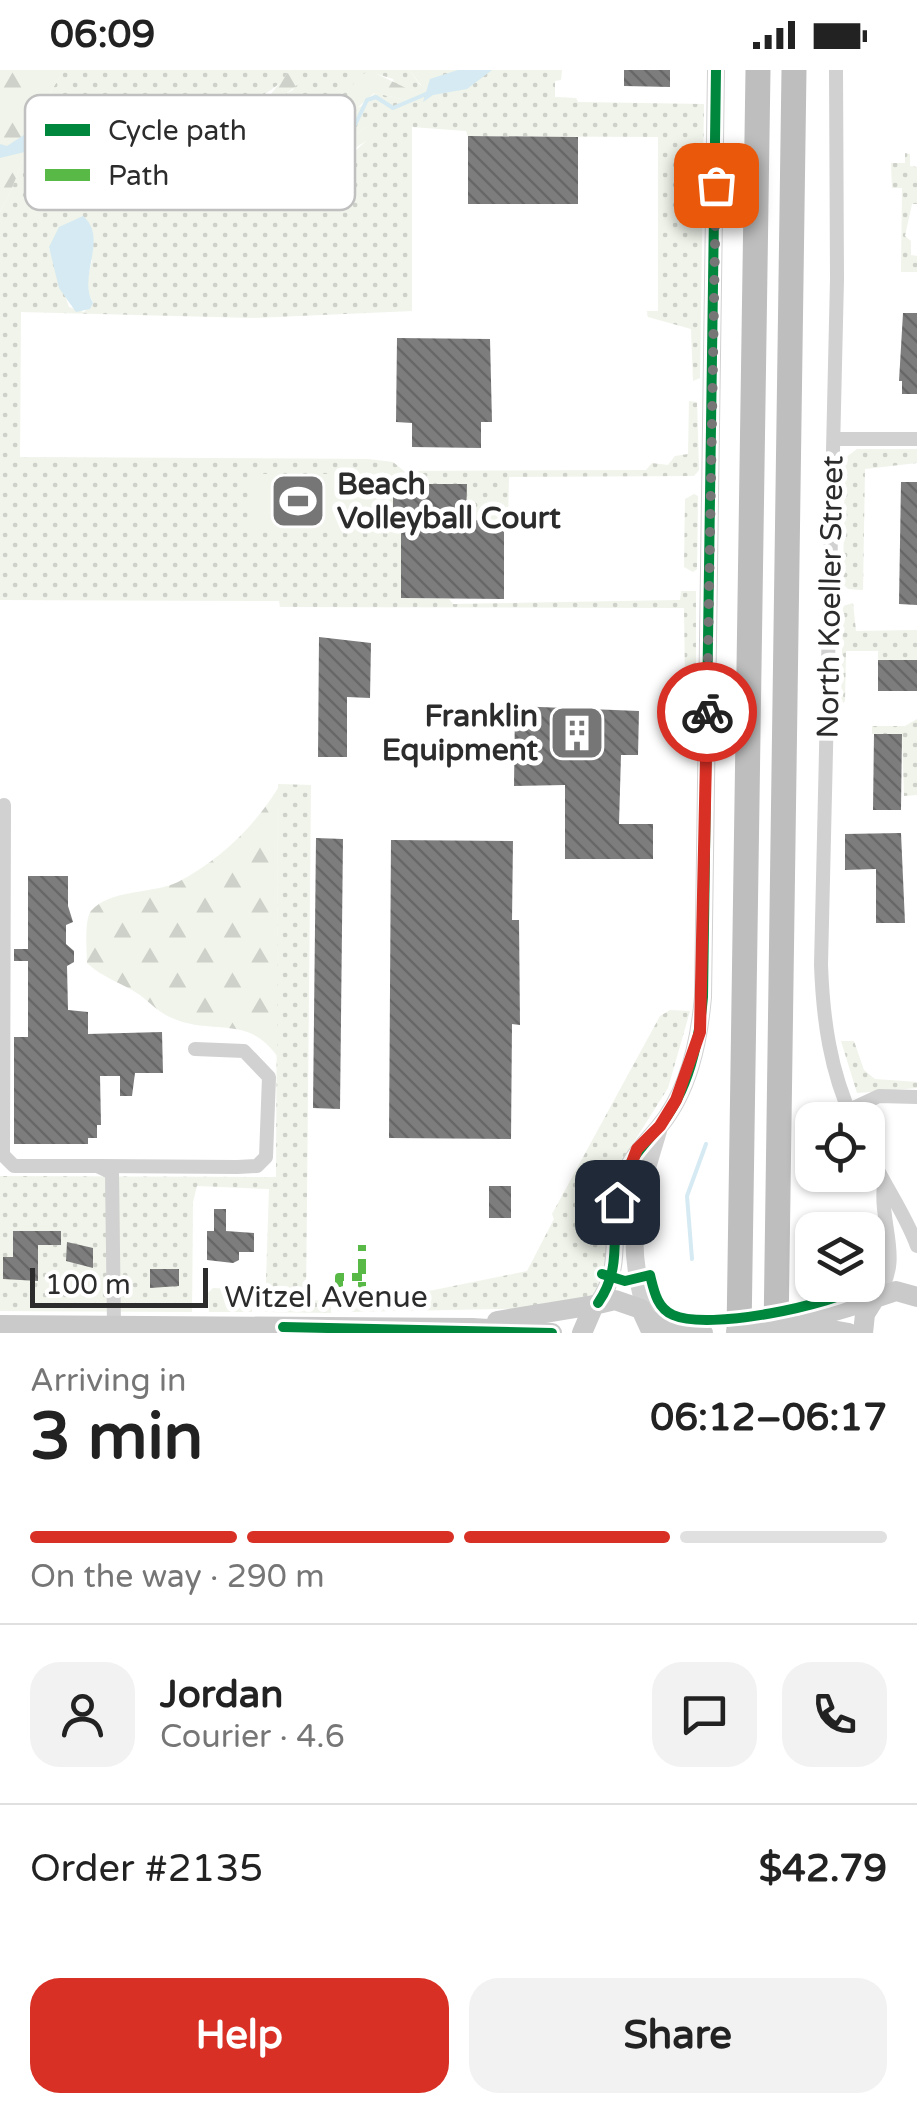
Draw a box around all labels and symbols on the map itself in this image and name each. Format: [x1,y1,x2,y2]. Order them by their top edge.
legend [25,95,355,210]
text: Cycle path [108,114,247,148]
pin [674,143,759,228]
text: Path [108,159,169,193]
street label: North Koeller Street [810,455,851,739]
place label: Beach Volleyball Court [337,466,561,537]
sports icon: Beach Volleyball Court [268,471,328,531]
courier [657,662,757,762]
place label: Franklin Equipment [382,698,539,769]
building icon: Franklin Equipment [547,703,607,763]
pin [575,1160,660,1245]
scale bar [30,1263,208,1308]
street label: Witzel Avenue [224,1279,428,1316]

